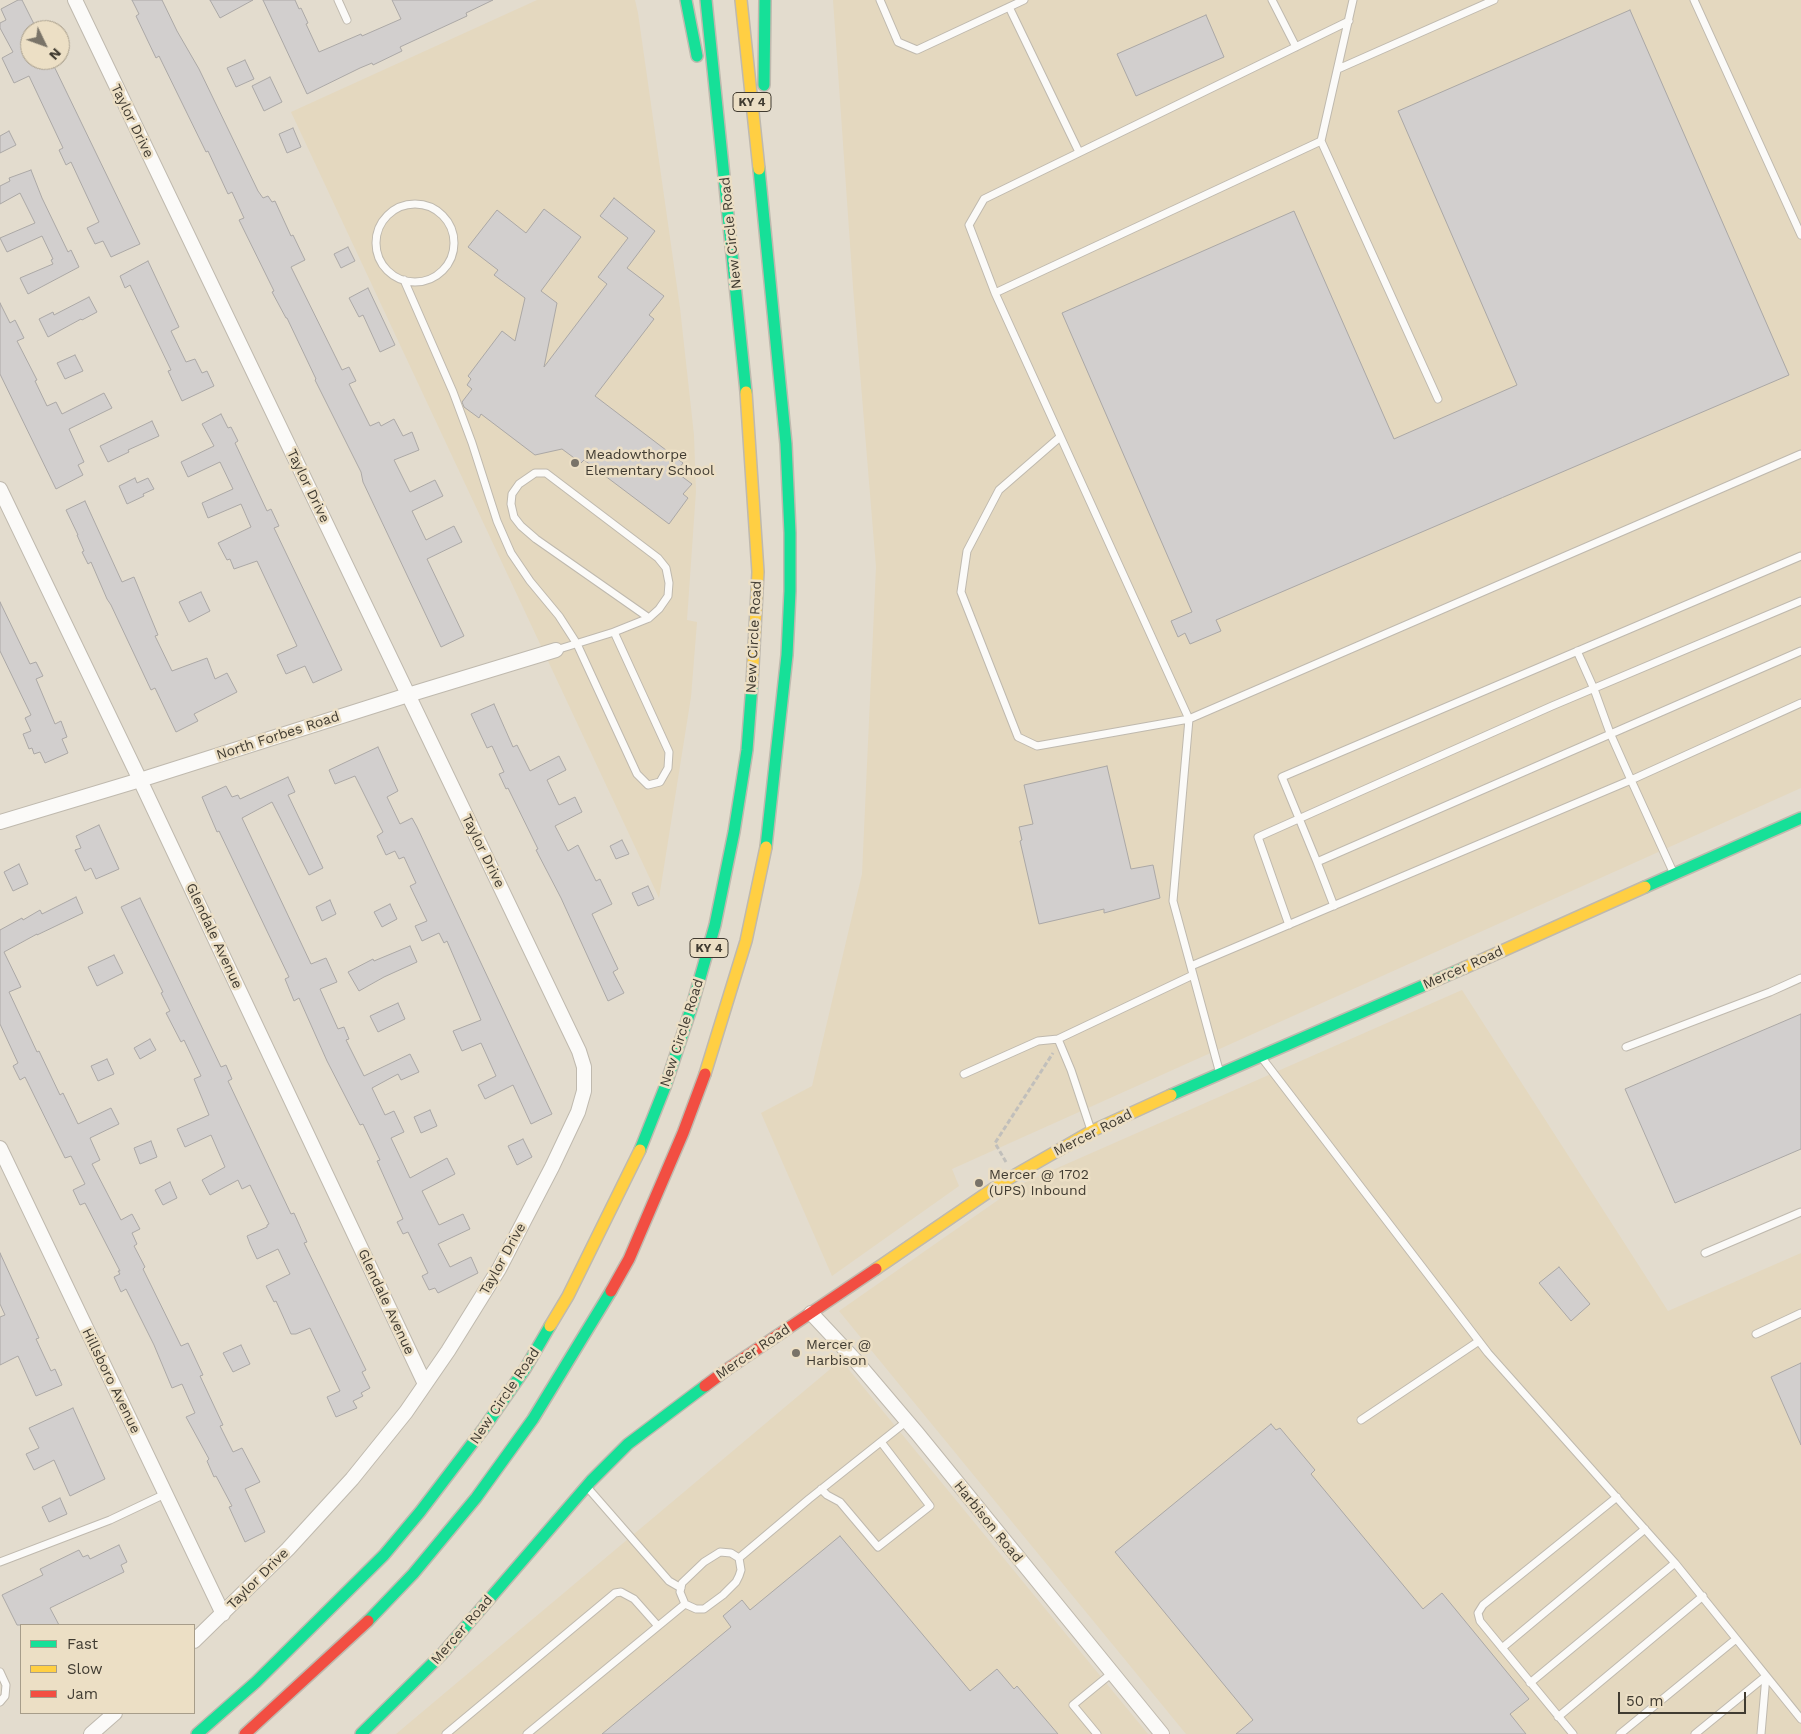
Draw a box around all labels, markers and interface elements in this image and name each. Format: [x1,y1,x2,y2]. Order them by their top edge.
north arrow [20,20,70,70]
text: N [46,45,65,64]
street label: Taylor Drive [107,81,157,161]
road number: KY 4 [733,92,771,111]
street label: New Circle Road [717,176,745,290]
street label: Taylor Drive [283,446,333,526]
place label: Meadowthorpe Elementary School [585,447,714,480]
marker: Meadowthorpe Elementary School [569,457,581,469]
street label: New Circle Road [743,580,765,694]
street label: North Forbes Road [214,708,342,764]
street label: Taylor Drive [458,811,508,891]
street label: Glendale Avenue [182,881,246,991]
road number: KY 4 [690,938,728,958]
street label: Mercer Road [1420,943,1506,993]
street label: New Circle Road [657,977,707,1089]
street label: Mercer Road [1051,1106,1135,1160]
place label: Mercer @ 1702 (UPS) Inbound [989,1167,1089,1200]
marker: Mercer @ 1702 (UPS) Inbound [973,1177,985,1189]
street label: Taylor Drive [476,1220,530,1298]
street label: Glendale Avenue [354,1247,418,1357]
street label: Mercer Road [713,1321,793,1383]
street label: Hillsboro Avenue [78,1326,144,1436]
place label: Mercer @ Harbison [806,1337,871,1370]
street label: New Circle Road [467,1345,543,1447]
marker: Mercer @ Harbison [790,1347,802,1359]
street label: Harbison Road [950,1478,1026,1566]
street label: Taylor Drive [224,1545,292,1613]
street label: Mercer Road [427,1592,497,1668]
legend [20,1624,195,1714]
text: Fast [67,1635,98,1653]
text: Slow [67,1660,103,1678]
scale bar [1621,1682,1748,1714]
text: Jam [67,1685,98,1703]
text: 50 m [1626,1692,1663,1710]

